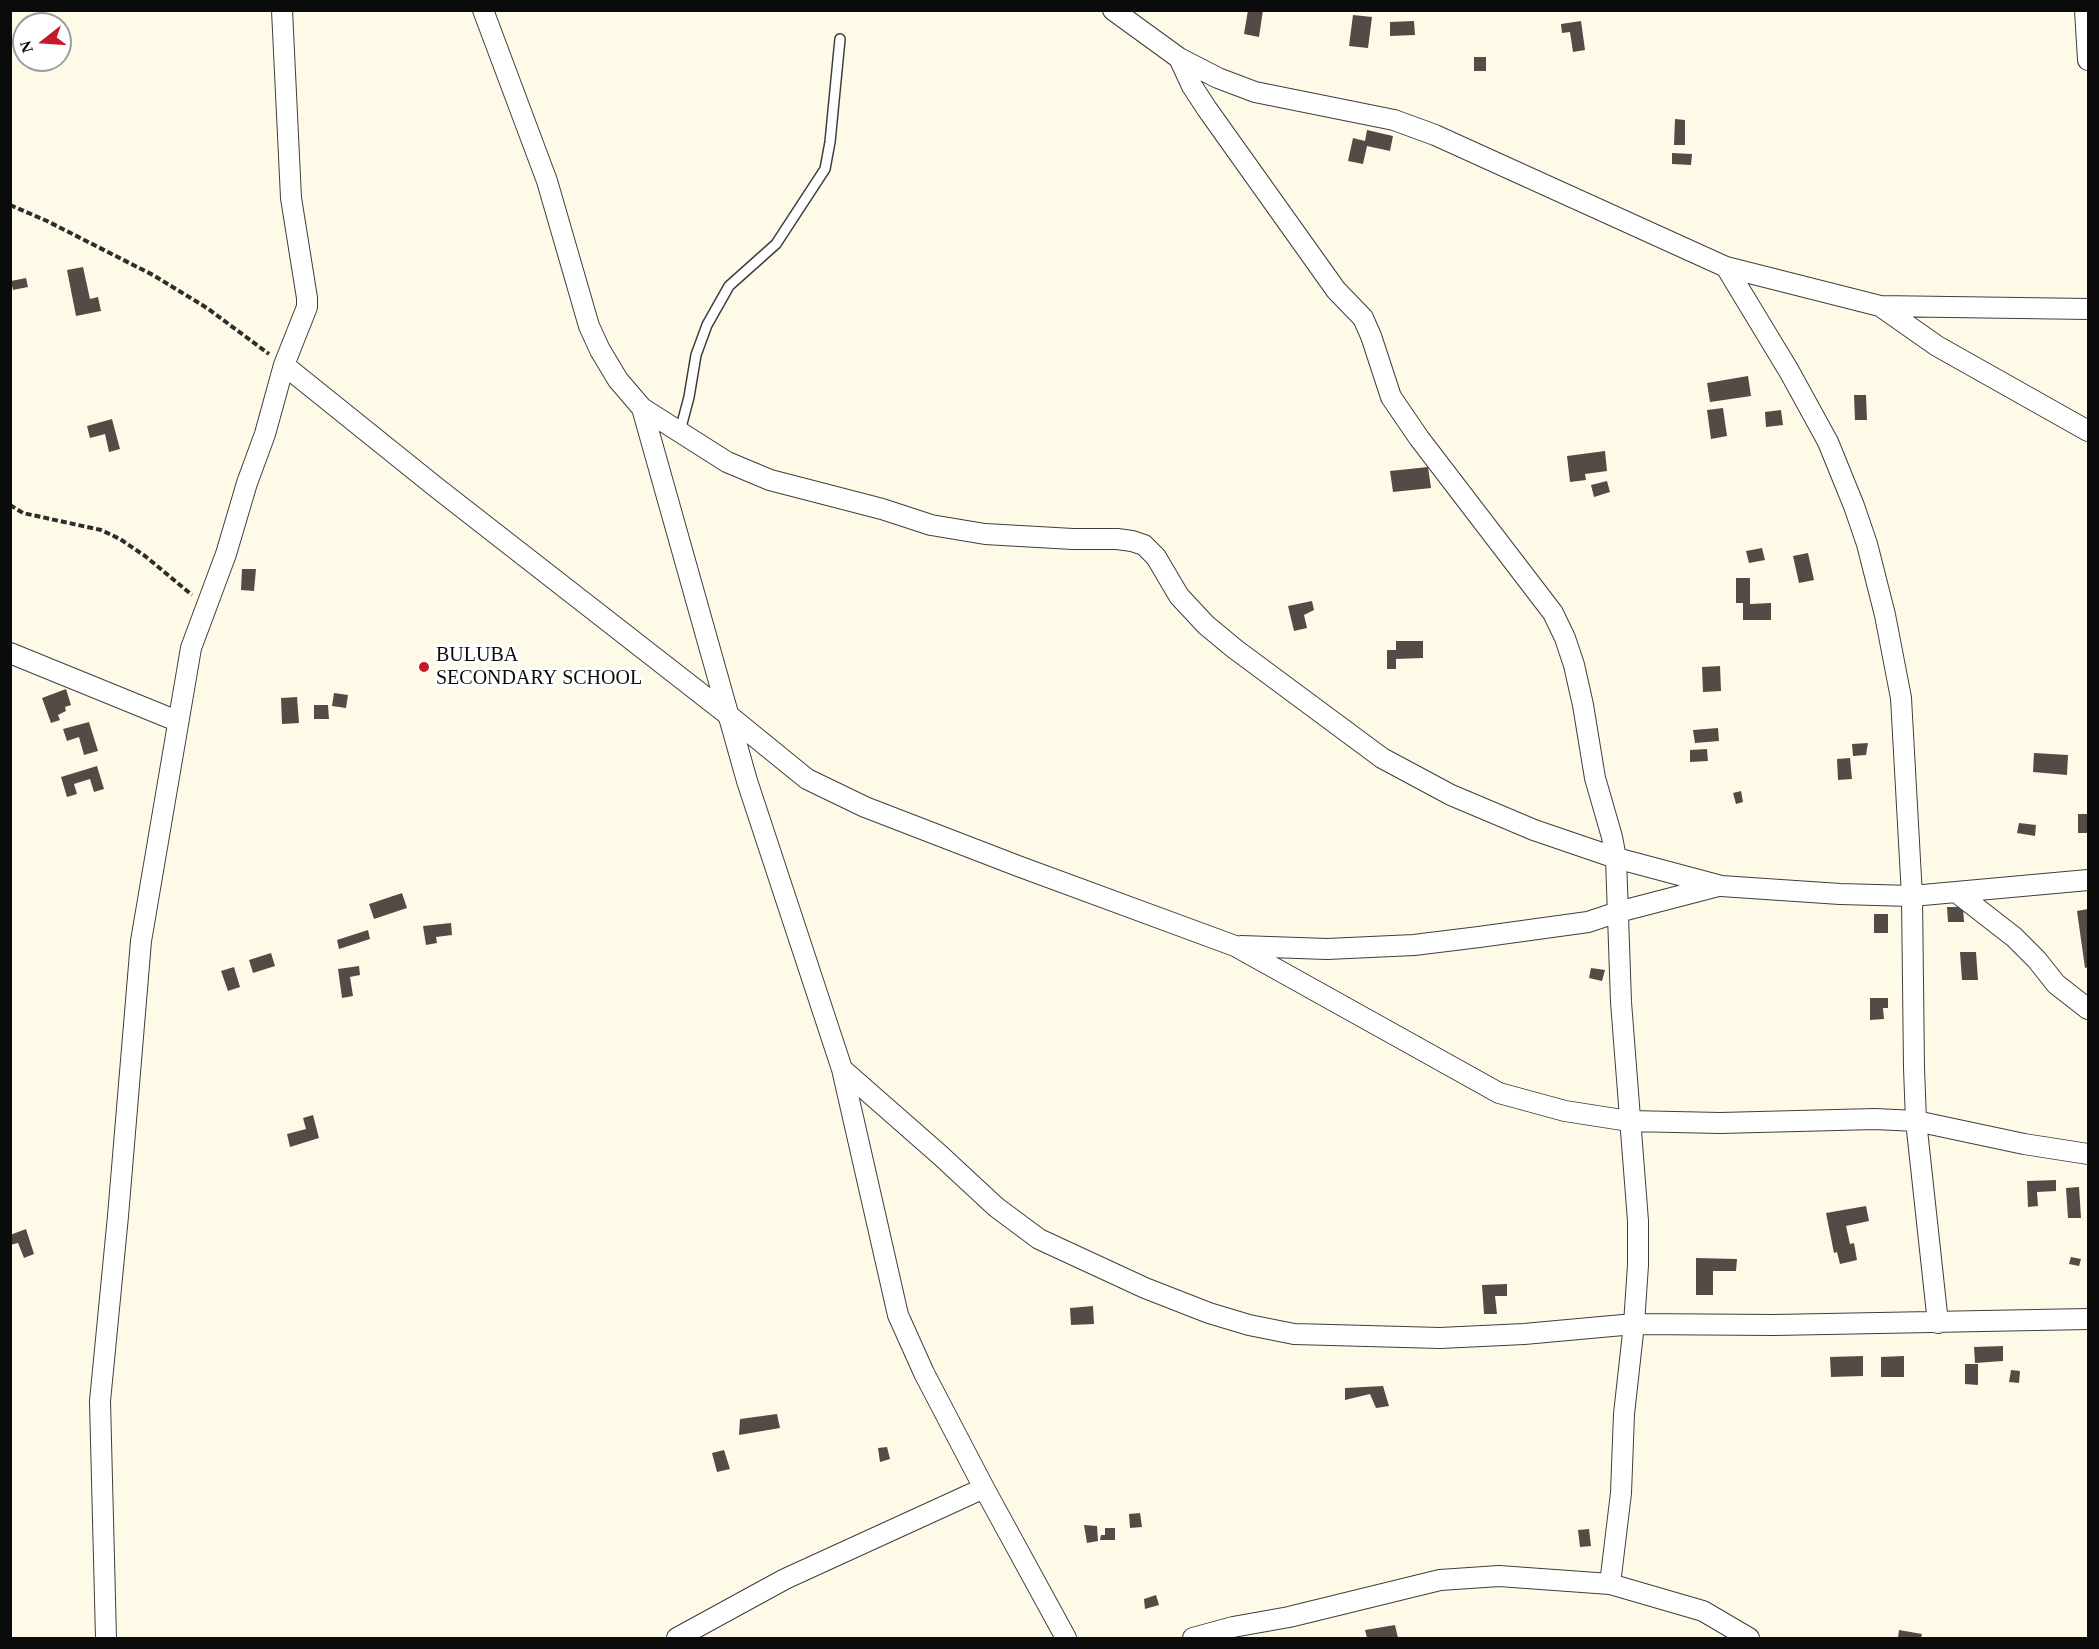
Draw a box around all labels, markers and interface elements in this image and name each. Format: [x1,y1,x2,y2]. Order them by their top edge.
north arrow [12,12,72,72]
text: N [16,39,36,55]
place label: BULUBA SECONDARY SCHOOL [436,644,642,691]
marker: BULUBA SECONDARY SCHOOL [417,660,431,674]

